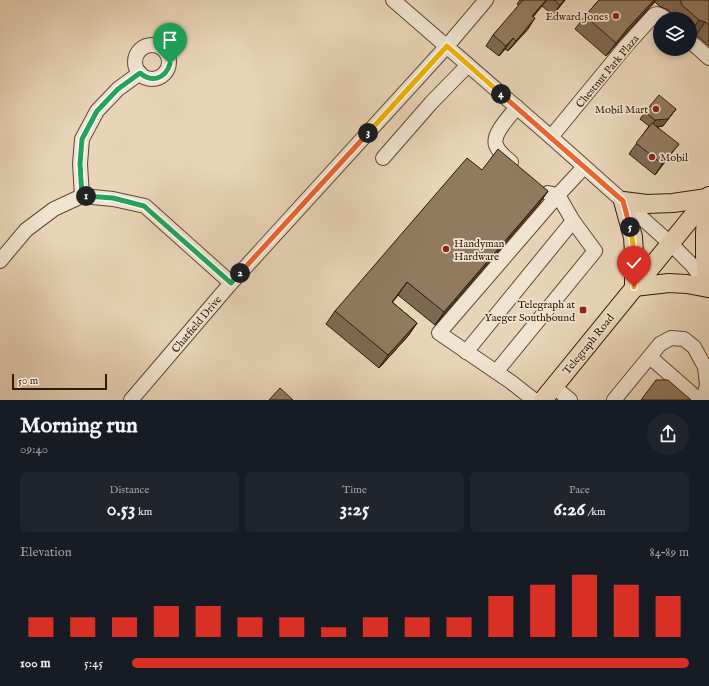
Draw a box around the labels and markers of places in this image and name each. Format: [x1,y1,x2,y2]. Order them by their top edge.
place label: Edward Jones [545,10,608,24]
marker: Edward Jones [611,11,621,21]
pin [153,23,187,64]
pin: 4 [491,84,511,104]
place label: Mobil Mart [595,103,648,117]
marker: Mobil Mart [651,104,661,114]
pin: 3 [358,123,378,143]
place label: Mobil [660,151,688,165]
marker: Mobil [647,152,657,162]
pin: 1 [76,186,96,206]
pin: 5 [620,217,640,237]
place label: Handyman Hardware [454,237,505,264]
marker: Handyman Hardware [441,244,451,254]
pin [617,246,651,287]
pin: 2 [230,263,250,283]
place label: Telegraph at Yaeger Southbound [485,298,575,325]
marker: Telegraph at Yaeger Southbound [578,305,588,315]

